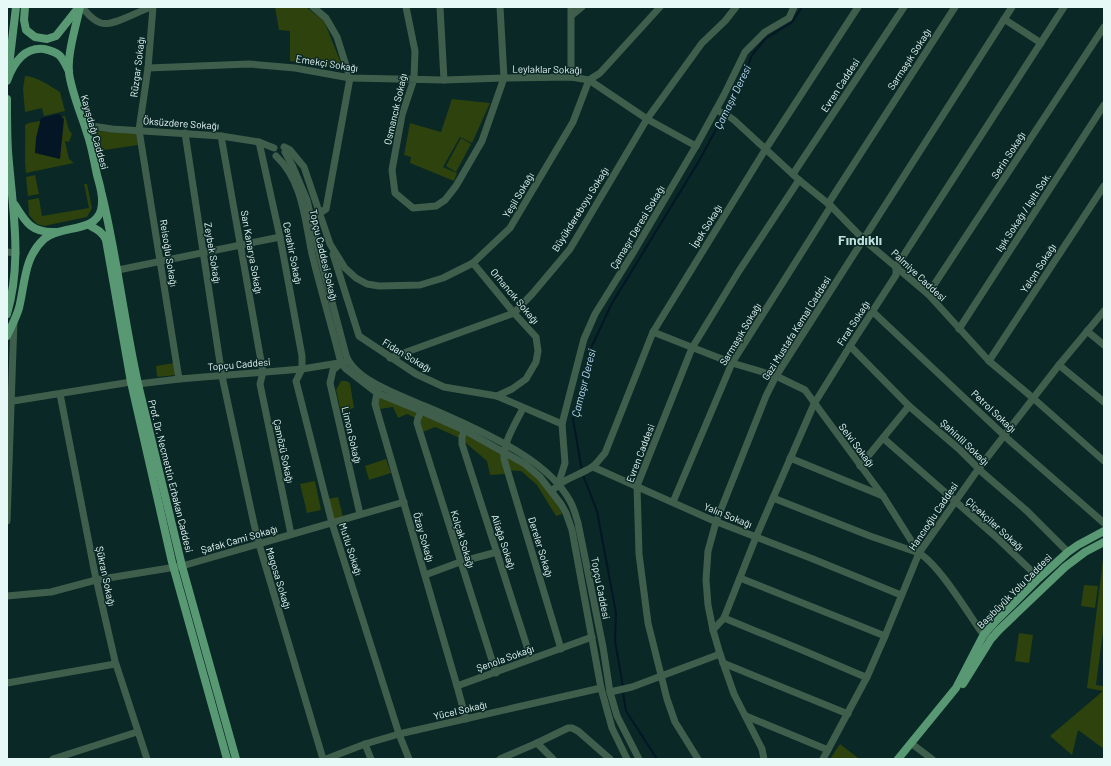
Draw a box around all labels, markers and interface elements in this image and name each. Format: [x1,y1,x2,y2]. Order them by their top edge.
street label: Sarmaşık Sokağı [885,26,933,92]
street label: Rüzgar Sokağı [127,36,147,98]
street label: Emekçi Sokağı [295,52,359,74]
street label: Evren Caddesi [818,56,862,114]
street label: Leylaklar Sokağı [512,62,582,76]
water label: Çamaşır Deresi [711,63,753,131]
street label: Osmancık Sokağı [381,72,409,146]
street label: Kayışdağı Caddesi [79,93,111,171]
street label: Öksüzdere Sokağı [143,114,219,132]
street label: Serin Sokağı [988,129,1028,181]
street label: Büyükdereboyu Sokağı [549,164,611,254]
street label: Yeşil Sokağı [500,170,536,220]
street label: Işık Sokağı / Işıltı Sok. [993,170,1053,254]
street label: Çamaşır Deresi Sokağı [607,183,667,271]
street label: İpek Sokağı [688,202,724,250]
street label: Topçu Caddesi Sokağı [308,208,340,302]
street label: Sarı Kanarya Sokağı [239,209,265,295]
street label: Reisoğlu Sokağı [158,218,180,288]
street label: Cevahir Sokağı [281,221,305,285]
street label: Zeybek Sokağı [202,222,224,284]
district label: Fındıklı [838,231,882,248]
street label: Yalçın Sokağı [1018,241,1058,295]
street label: Palmiye Caddesi [889,247,949,303]
street label: Orhancık Sokağı [488,266,542,326]
street label: Gazi Mustafa Kemal Caddesi [759,274,833,382]
street label: Fırat Sokağı [834,298,872,348]
street label: Sarmaşık Sokağı [717,301,763,367]
street label: Fidan Sokağı [380,336,434,374]
water label: Çamaşır Deresi [568,347,598,418]
street label: Topçu Caddesi [207,355,271,373]
street label: Petrol Sokağı [969,387,1019,435]
street label: Prof. Dr. Necmettin Erbakan Caddesi [146,398,196,554]
street label: Limon Sokağı [340,405,364,465]
street label: Şahinlil Sokağı [938,416,992,468]
street label: Çamözü Sokağı [271,418,297,484]
street label: Selvi Sokağı [837,421,877,469]
street label: Evren Caddesi [623,422,657,484]
street label: Hancıoğlu Caddesi [906,480,960,552]
street label: Çiçekçiler Sokağı [964,495,1026,553]
street label: Yalın Sokağı [702,500,754,530]
street label: Kolçak Sokağı [449,509,477,569]
street label: Özay Sokağı [411,511,437,563]
street label: Aliağa Sokağı [489,513,519,571]
street label: Dereler Sokağı [526,515,556,579]
street label: Mutlu Sokağı [337,521,365,577]
street label: Şafak Cami Sokağı [199,522,279,556]
street label: Şükran Sokağı [94,545,118,607]
street label: Magosa Sokağı [264,546,294,610]
street label: Başıbüyük Yolu Caddesi [974,551,1054,631]
street label: Topçu Caddesi [589,556,613,620]
street label: Şenola Sokağı [475,642,535,674]
street label: Yücel Sokağı [432,698,488,722]

